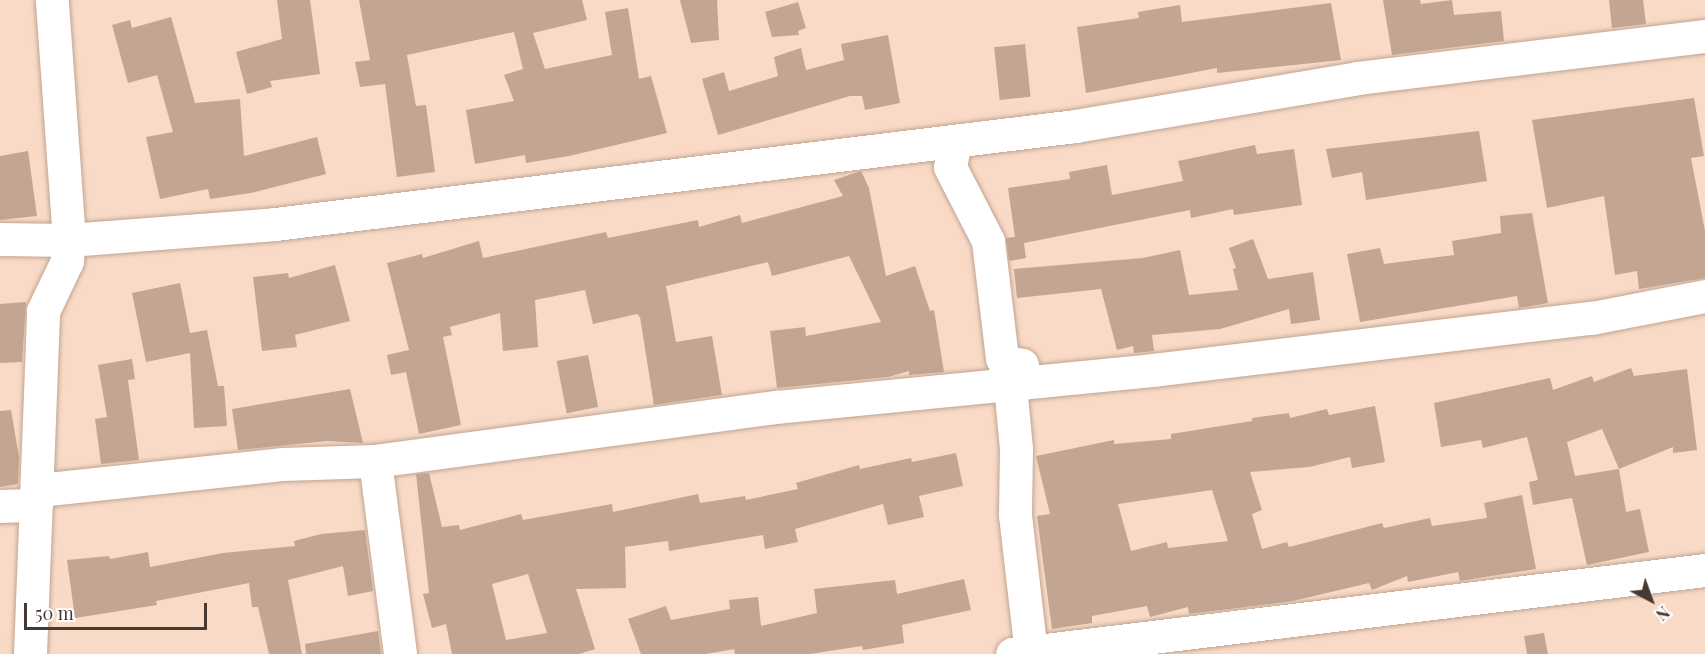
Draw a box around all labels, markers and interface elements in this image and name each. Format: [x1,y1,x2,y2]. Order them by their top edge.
north arrow [1621,570,1681,630]
scale bar [27,591,210,629]
text: 50 m [35,601,74,625]
text: N [1652,602,1674,626]

